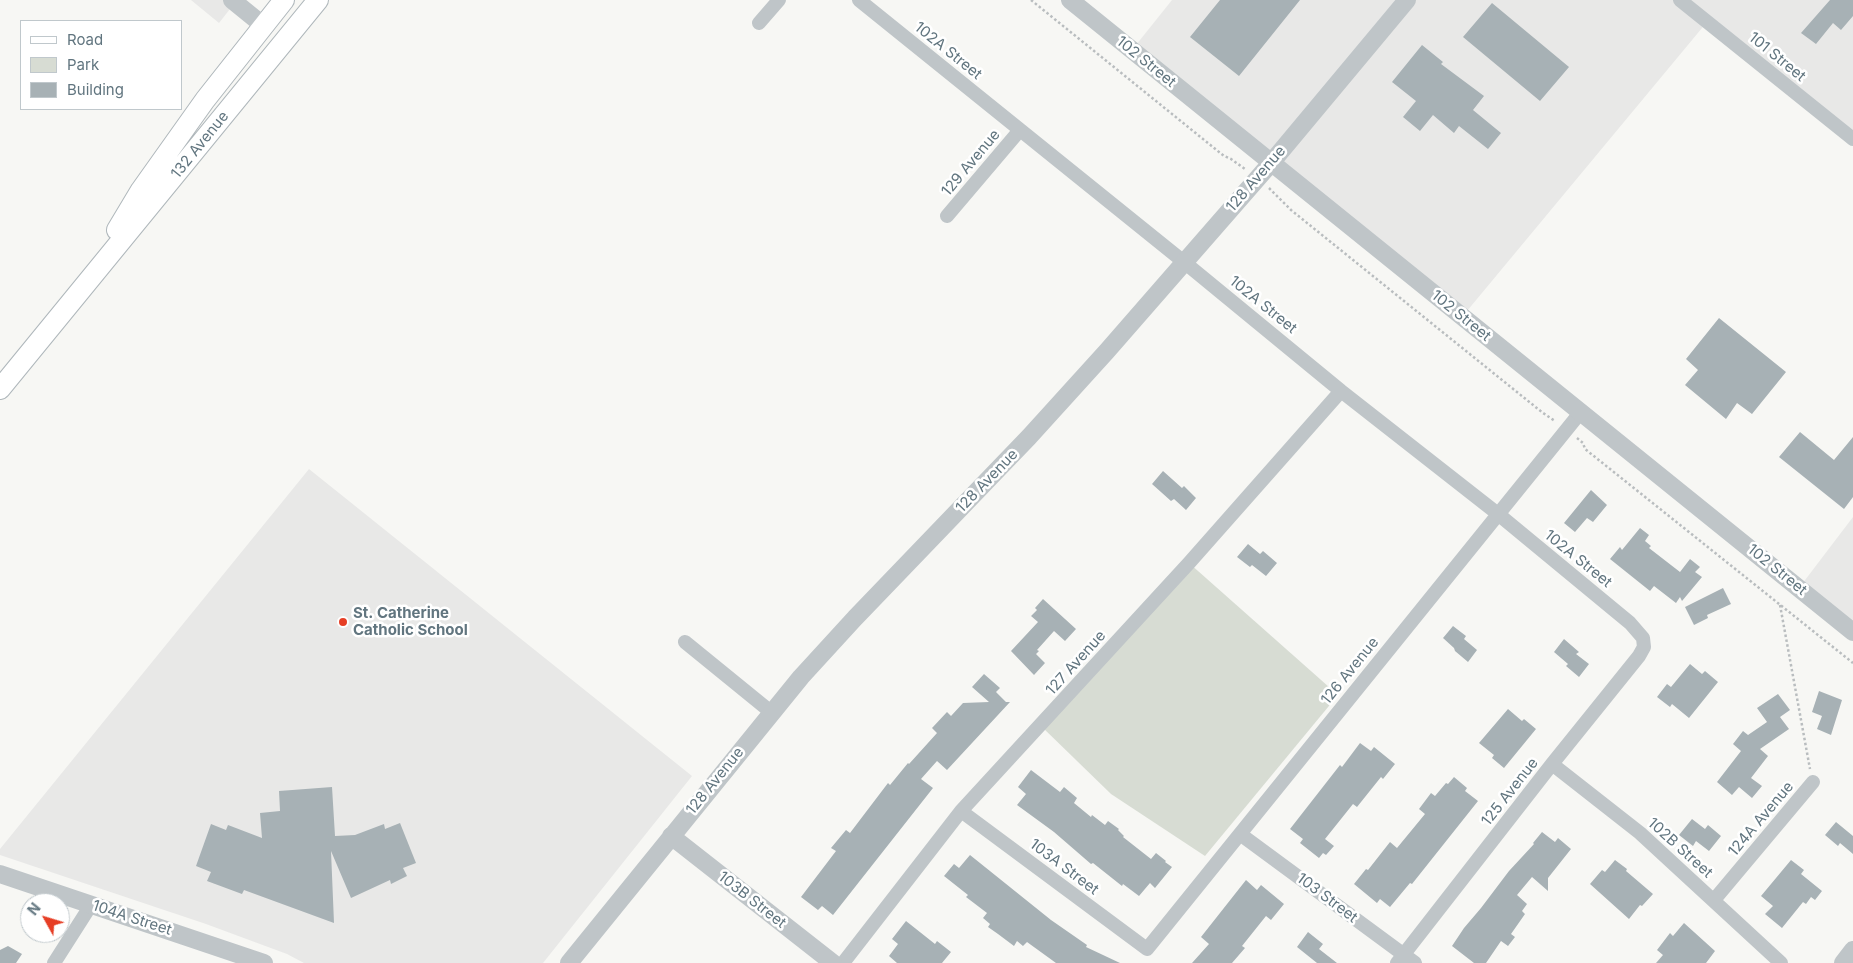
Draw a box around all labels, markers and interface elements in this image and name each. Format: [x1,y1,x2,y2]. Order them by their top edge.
street label: 102A Street [911,18,985,84]
legend [20,20,182,110]
street label: 101 Street [1745,29,1809,85]
text: Road [67,30,103,49]
street label: 102 Street [1113,33,1179,91]
text: Park [67,55,99,74]
text: Building [67,80,124,99]
street label: 132 Avenue [167,108,233,182]
street label: 129 Avenue [938,126,1004,200]
street label: 128 Avenue [1222,142,1290,216]
street label: 102A Street [1226,272,1300,338]
street label: 102 Street [1428,287,1494,345]
street label: 128 Avenue [952,445,1022,517]
street label: 102A Street [1541,526,1615,592]
street label: 102 Street [1744,541,1810,599]
place label: St. Catherine Catholic School [353,604,468,639]
marker: St. Catherine Catholic School [337,616,349,628]
street label: 127 Avenue [1042,627,1110,699]
street label: 126 Avenue [1317,634,1383,708]
street label: 128 Avenue [682,744,748,818]
street label: 125 Avenue [1478,754,1542,830]
street label: 124A Avenue [1725,778,1797,860]
street label: 102B Street [1644,814,1716,882]
street label: 103A Street [1026,835,1102,899]
street label: 103B Street [714,868,790,932]
street label: 103 Street [1293,869,1361,927]
north arrow [20,893,70,943]
street label: 104A Street [90,897,174,939]
text: N [24,899,44,918]

